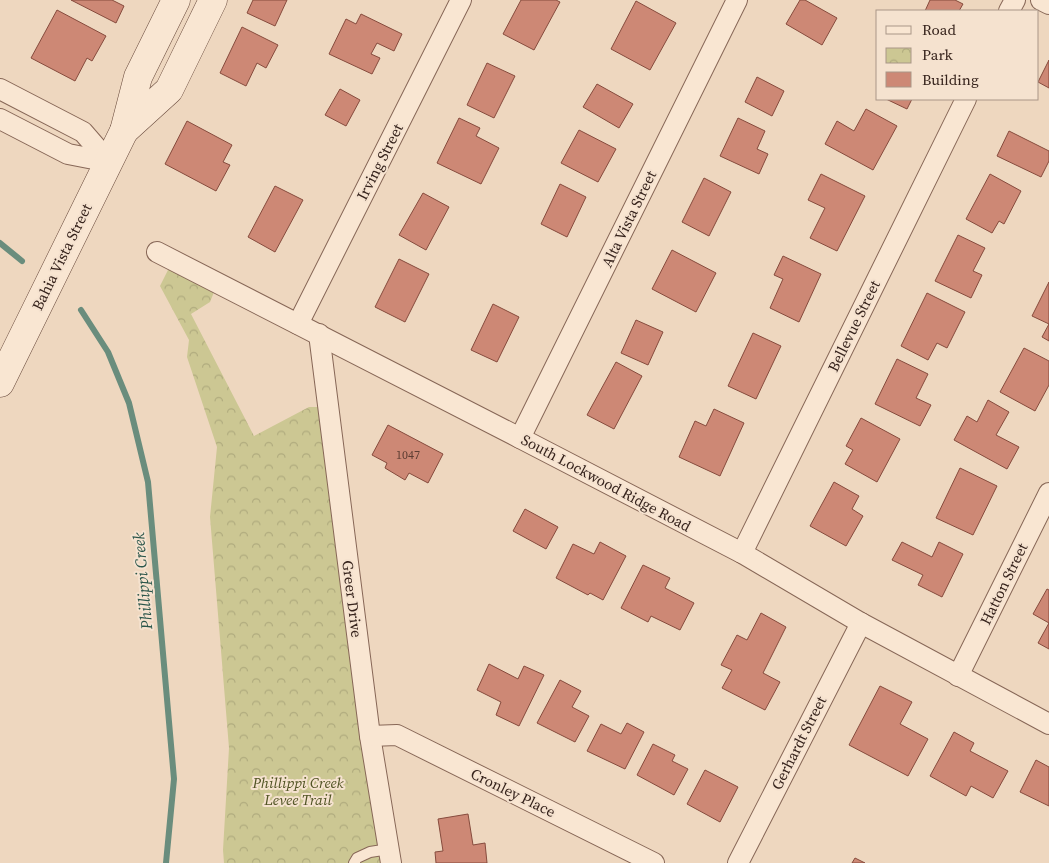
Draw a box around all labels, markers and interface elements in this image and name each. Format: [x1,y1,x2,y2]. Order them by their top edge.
legend [876,10,1039,100]
text: Road [922,19,956,40]
text: Park [922,44,954,65]
text: Building [922,69,979,90]
street label: Irving Street [351,120,408,204]
street label: Alta Vista Street [596,167,661,271]
street label: Bahia Vista Street [27,200,97,314]
street label: Bellevue Street [822,276,885,375]
street label: South Lockwood Ridge Road [518,429,695,537]
house number: 1047 [396,447,420,463]
water label: Phillippi Creek [127,531,157,631]
street label: Hatton Street [975,539,1032,628]
street label: Greer Drive [337,559,368,639]
street label: Gerhardt Street [766,692,831,793]
street label: Cronley Place [467,763,559,822]
park label: Phillippi Creek Levee Trail [251,772,345,810]

